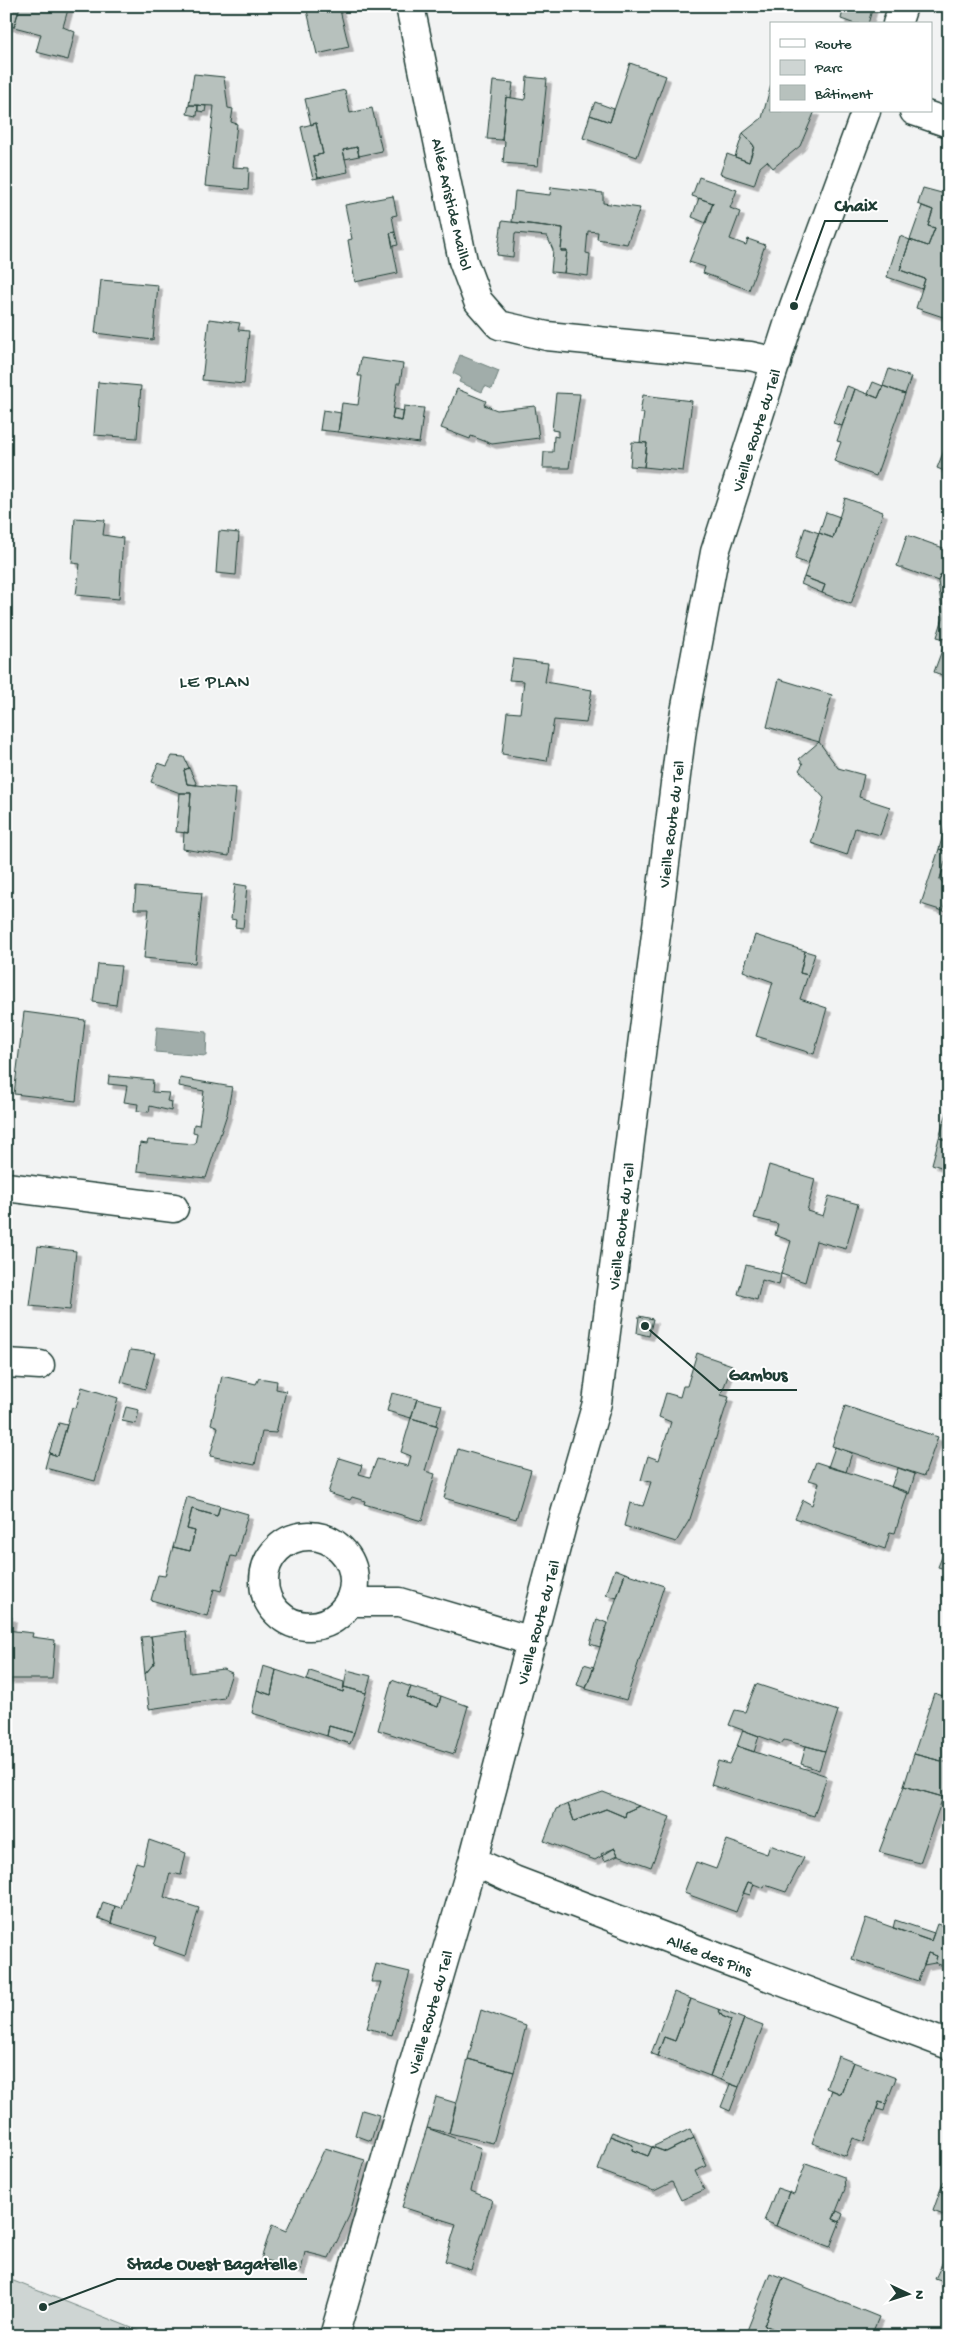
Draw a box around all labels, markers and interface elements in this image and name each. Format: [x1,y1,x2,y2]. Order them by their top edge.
legend [770,22,932,112]
text: Route [815,36,852,54]
text: Parc [814,60,843,78]
text: Bâtiment [814,86,874,104]
street label: Allée Aristide Maillol [425,137,474,273]
callout: Chaix [825,188,888,221]
text: Chaix [834,197,878,218]
street label: Vieille Route du Teil [729,367,787,496]
district label: LE PLAN [179,672,251,695]
street label: Vieille Route du Teil [656,760,691,890]
street label: Vieille Route du Teil [606,1162,641,1292]
callout: Gambus [719,1357,797,1390]
text: Gambus [729,1366,789,1387]
street label: Vieille Route du Teil [514,1559,566,1688]
street label: Allée des Pins [663,1932,755,1983]
street label: Vieille Route du Teil [405,1949,459,2078]
callout: Stade Ouest Bagatelle [117,2246,307,2279]
text: Stade Ouest Bagatelle [127,2255,298,2276]
north arrow [882,2270,932,2320]
text: N [910,2290,927,2300]

